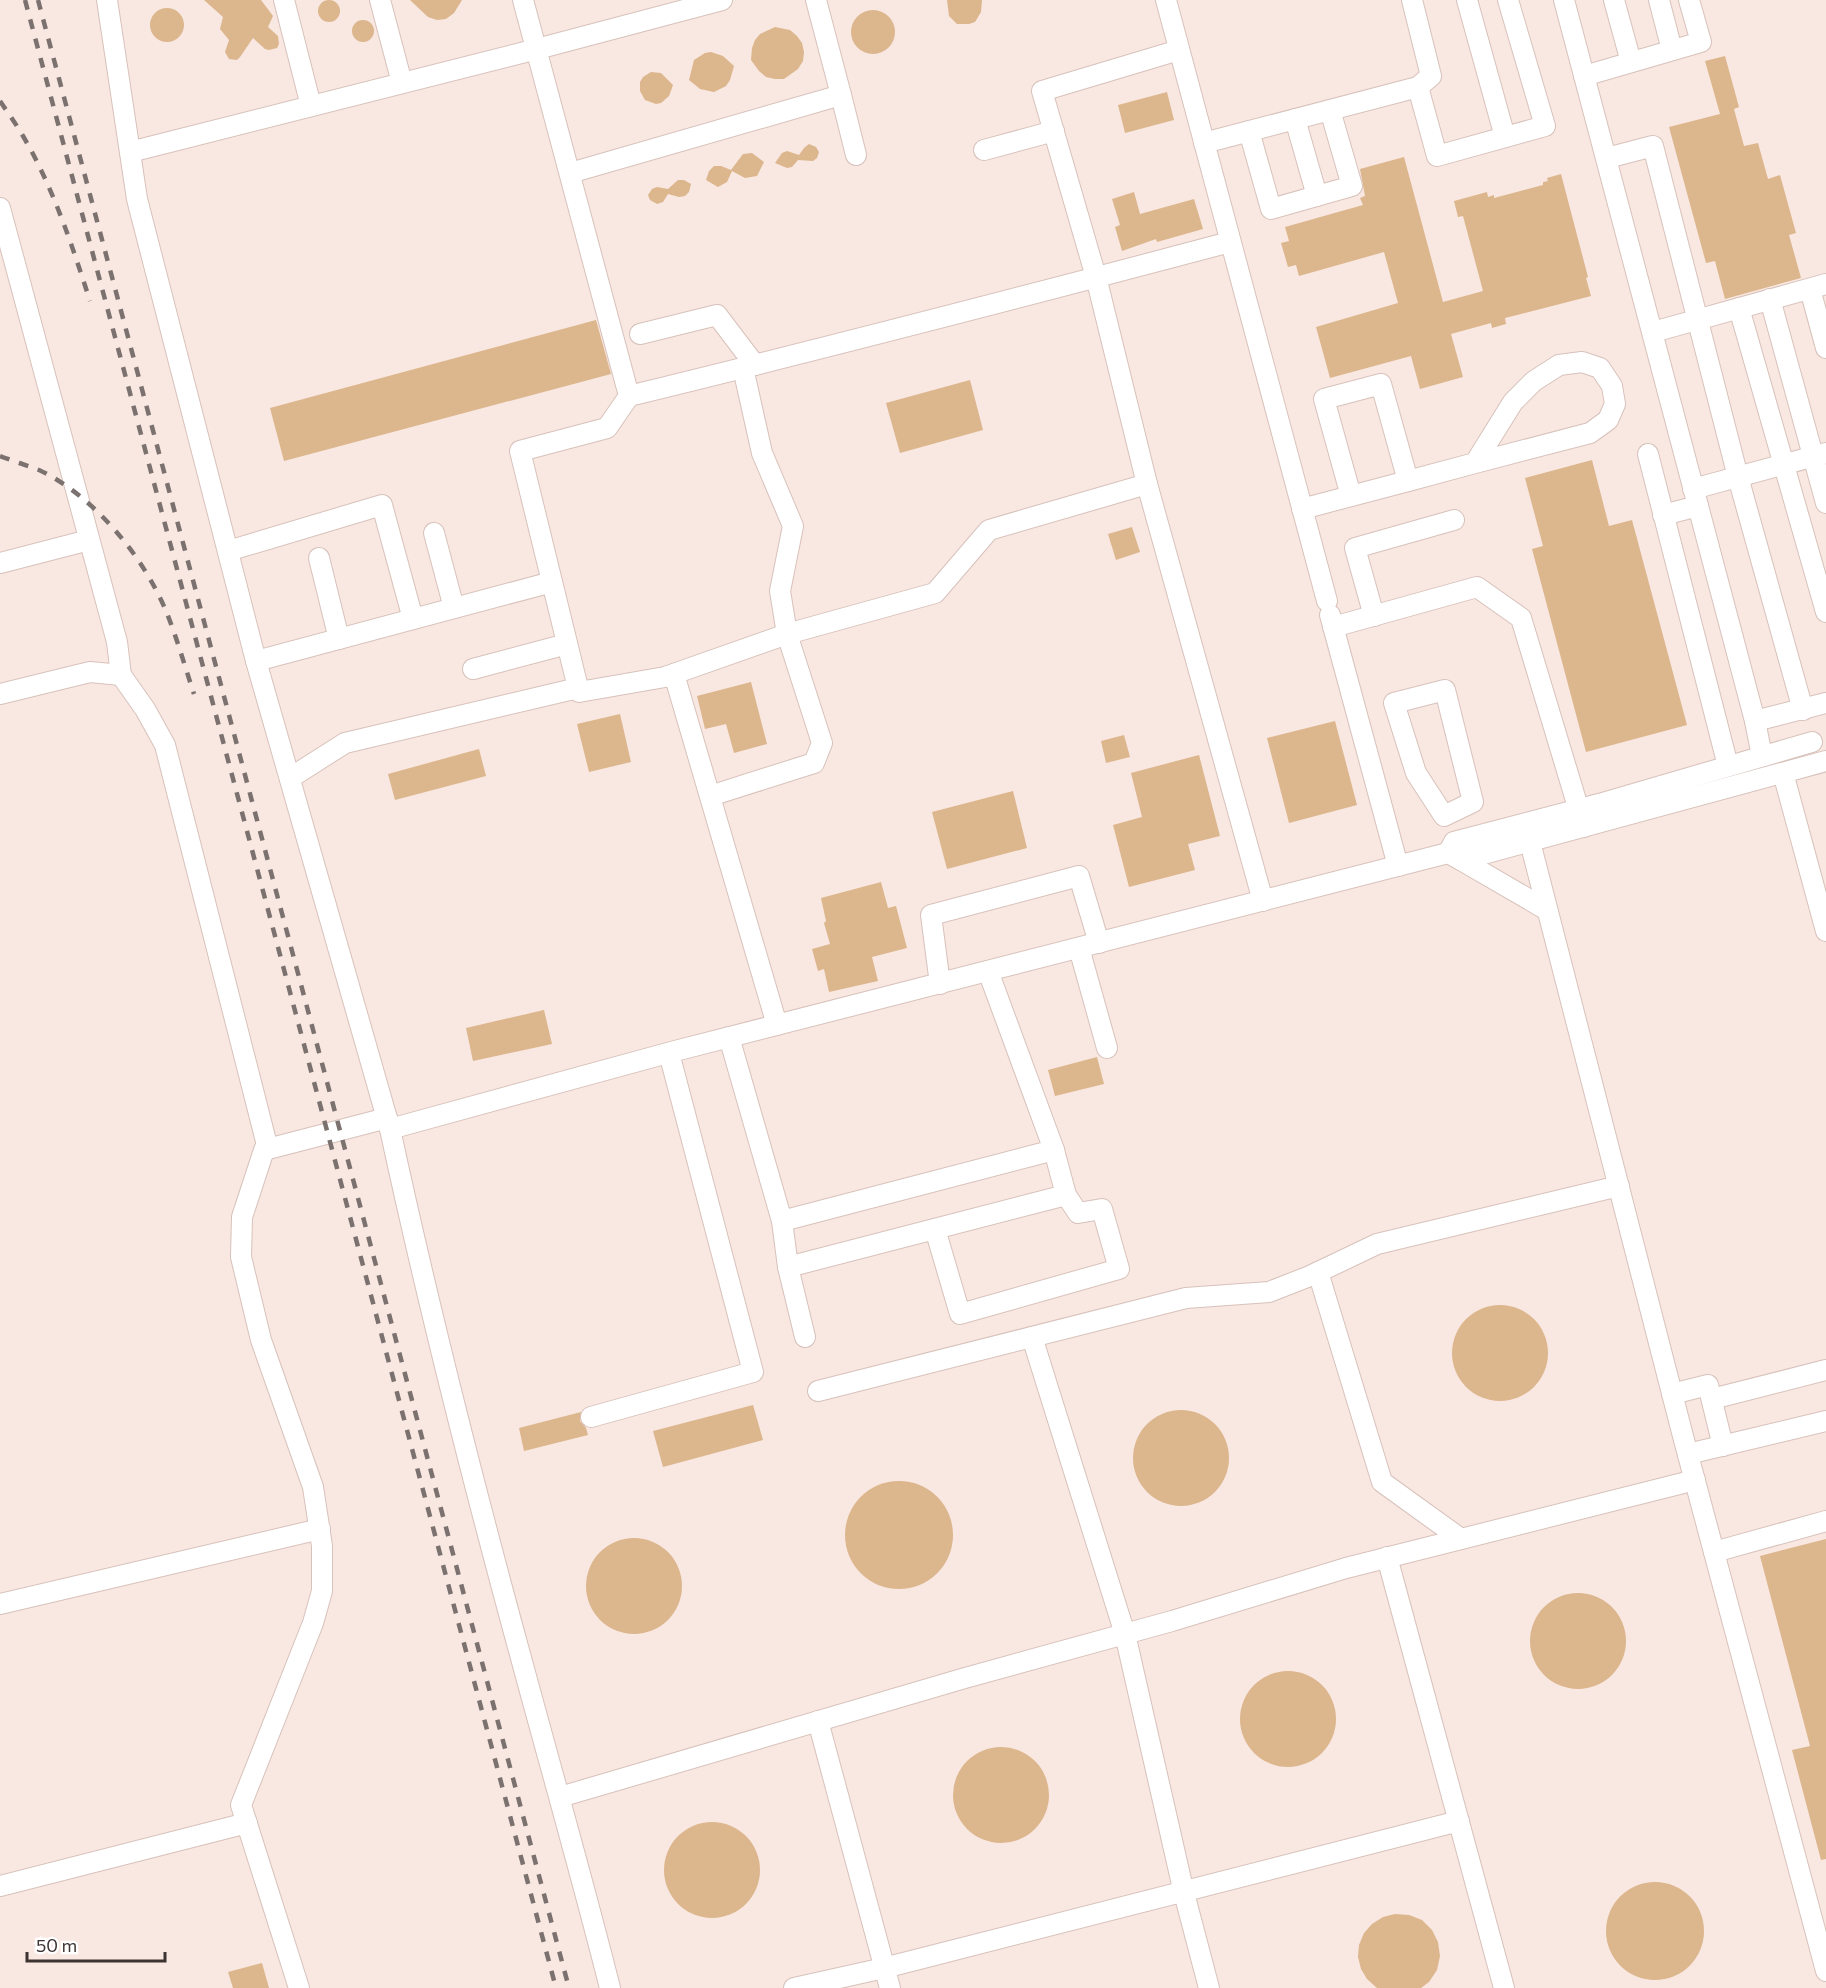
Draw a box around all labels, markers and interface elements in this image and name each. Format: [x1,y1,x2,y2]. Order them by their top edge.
scale bar [27,1925,165,1963]
text: 50 m [36,1934,77,1956]

